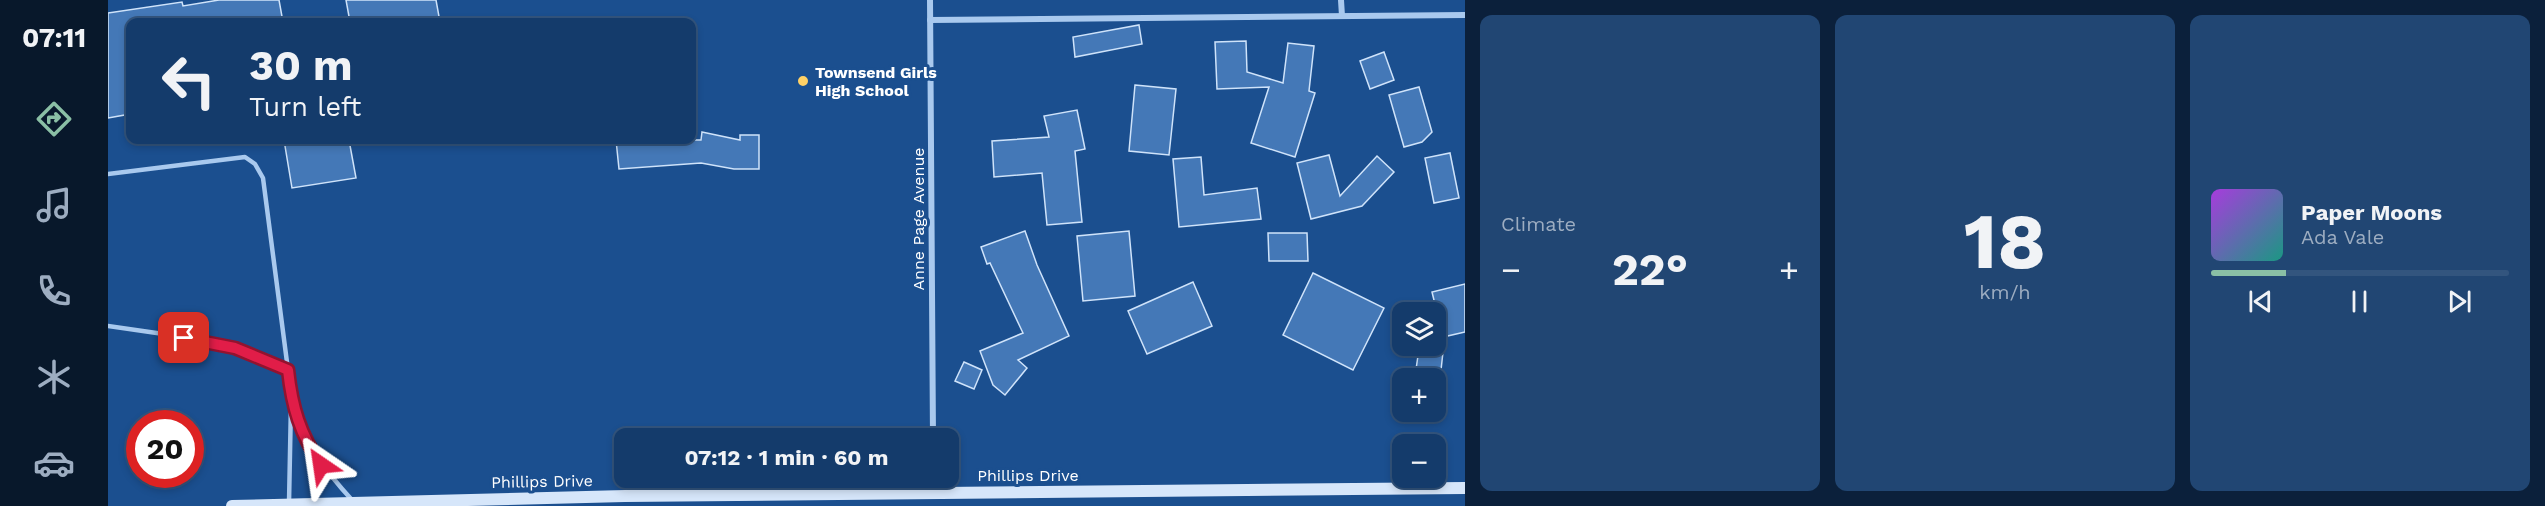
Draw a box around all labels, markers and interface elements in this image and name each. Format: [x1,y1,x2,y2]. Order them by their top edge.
text: 07:11 [22,22,86,54]
text: 30 m [249,41,353,90]
icon: left [150,42,228,120]
place label: Townsend Girls High School [815,63,937,100]
marker: Townsend Girls High School [796,74,810,88]
text: Turn left [249,91,361,123]
icon: directions [33,98,75,140]
street label: Anne Page Avenue [909,147,928,291]
icon: music [33,184,75,226]
text: 18 [1964,195,2046,287]
text: Paper Moons [2301,200,2442,225]
text: Climate [1501,212,1576,236]
text: Ada Vale [2301,225,2384,249]
text: 22° [1612,243,1688,296]
text: − [1501,250,1521,289]
text: + [1779,250,1799,289]
icon: phone [33,270,75,312]
text: km/h [1979,280,2031,304]
icon: previous [2244,285,2277,318]
icon: pause [2343,285,2376,318]
icon: next [2443,285,2476,318]
map controls [1392,302,1446,488]
button: layers [1392,302,1446,356]
pin [158,312,209,363]
icon: arrive [167,321,200,354]
icon: climate [33,356,75,398]
button: + [1392,368,1446,422]
speed limit sign: 20 [126,410,204,488]
position arrow [289,433,353,497]
button: − [1392,434,1446,488]
icon: car [33,442,75,484]
text: 07:12 · 1 min · 60 m [684,445,889,470]
street label: Phillips Drive [977,466,1079,485]
street label: Phillips Drive [491,471,593,492]

